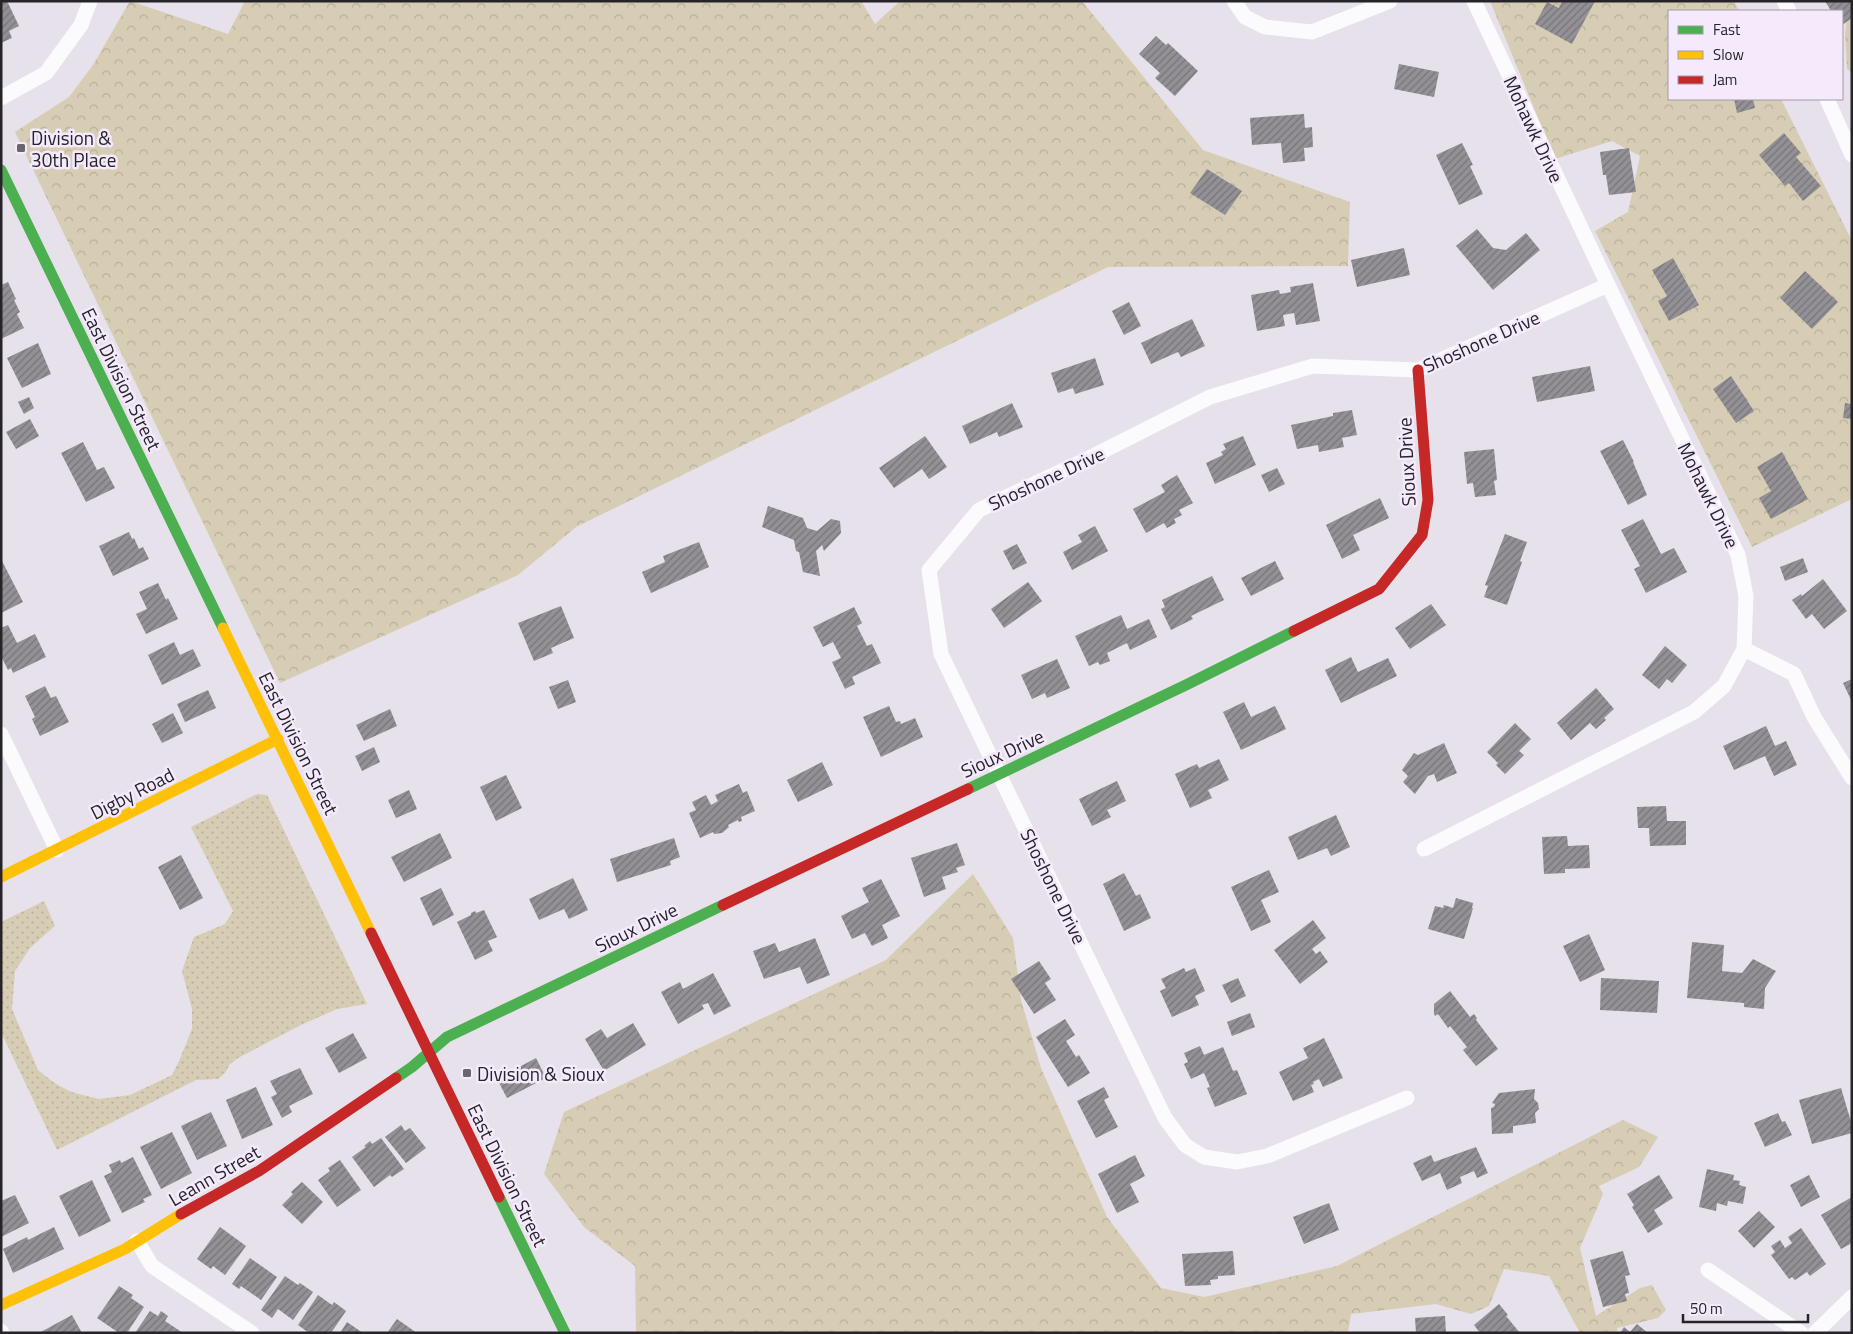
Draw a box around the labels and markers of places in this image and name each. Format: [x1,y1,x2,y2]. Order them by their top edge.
place label: Division & 30th Place [31,123,116,174]
marker: Division & 30th Place [15,142,27,154]
place label: Division & Sioux [477,1059,605,1088]
marker: Division & Sioux [461,1067,473,1079]

